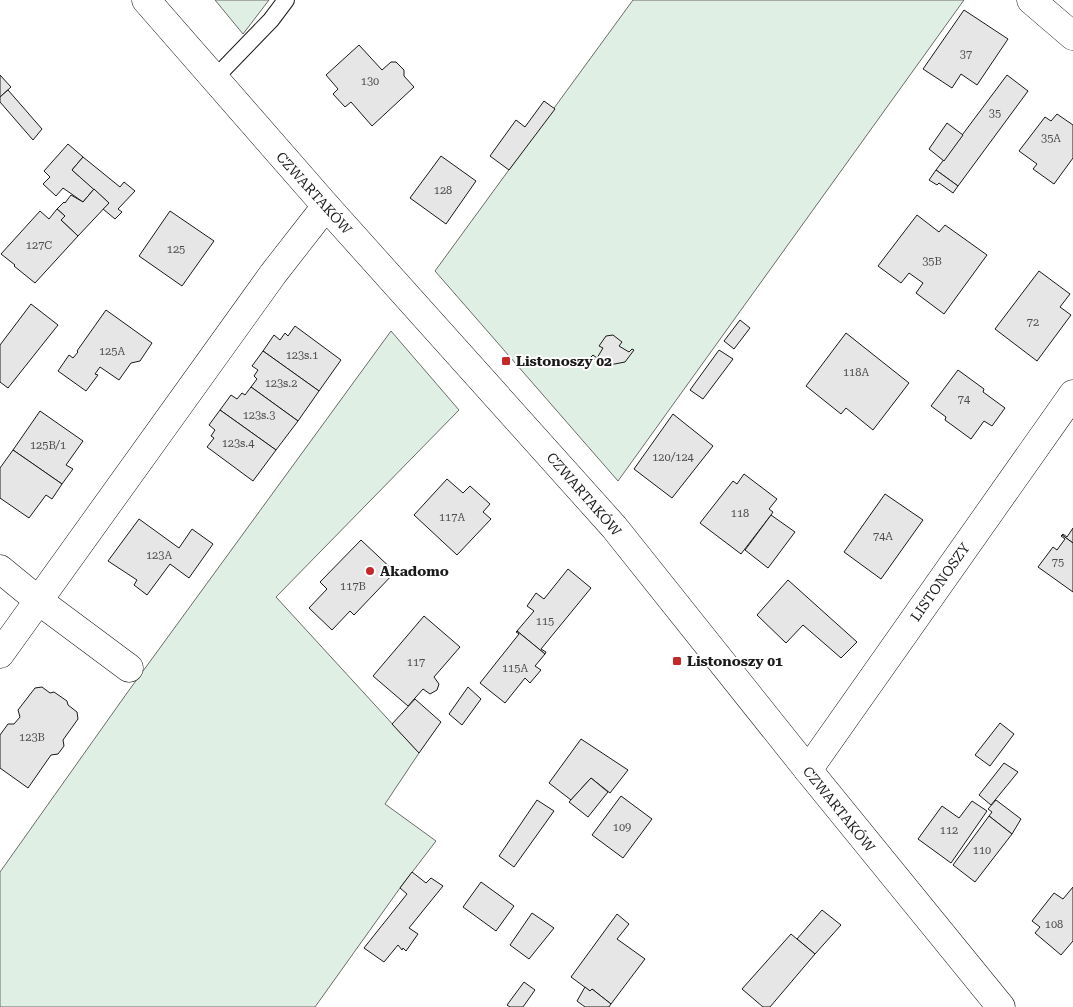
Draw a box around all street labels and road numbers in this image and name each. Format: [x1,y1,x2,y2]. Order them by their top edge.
street label: CZWARTAKÓW [273,149,356,238]
street label: CZWARTAKÓW [543,449,625,540]
street label: LISTONOSZY [907,540,973,624]
street label: CZWARTAKÓW [800,763,879,855]

